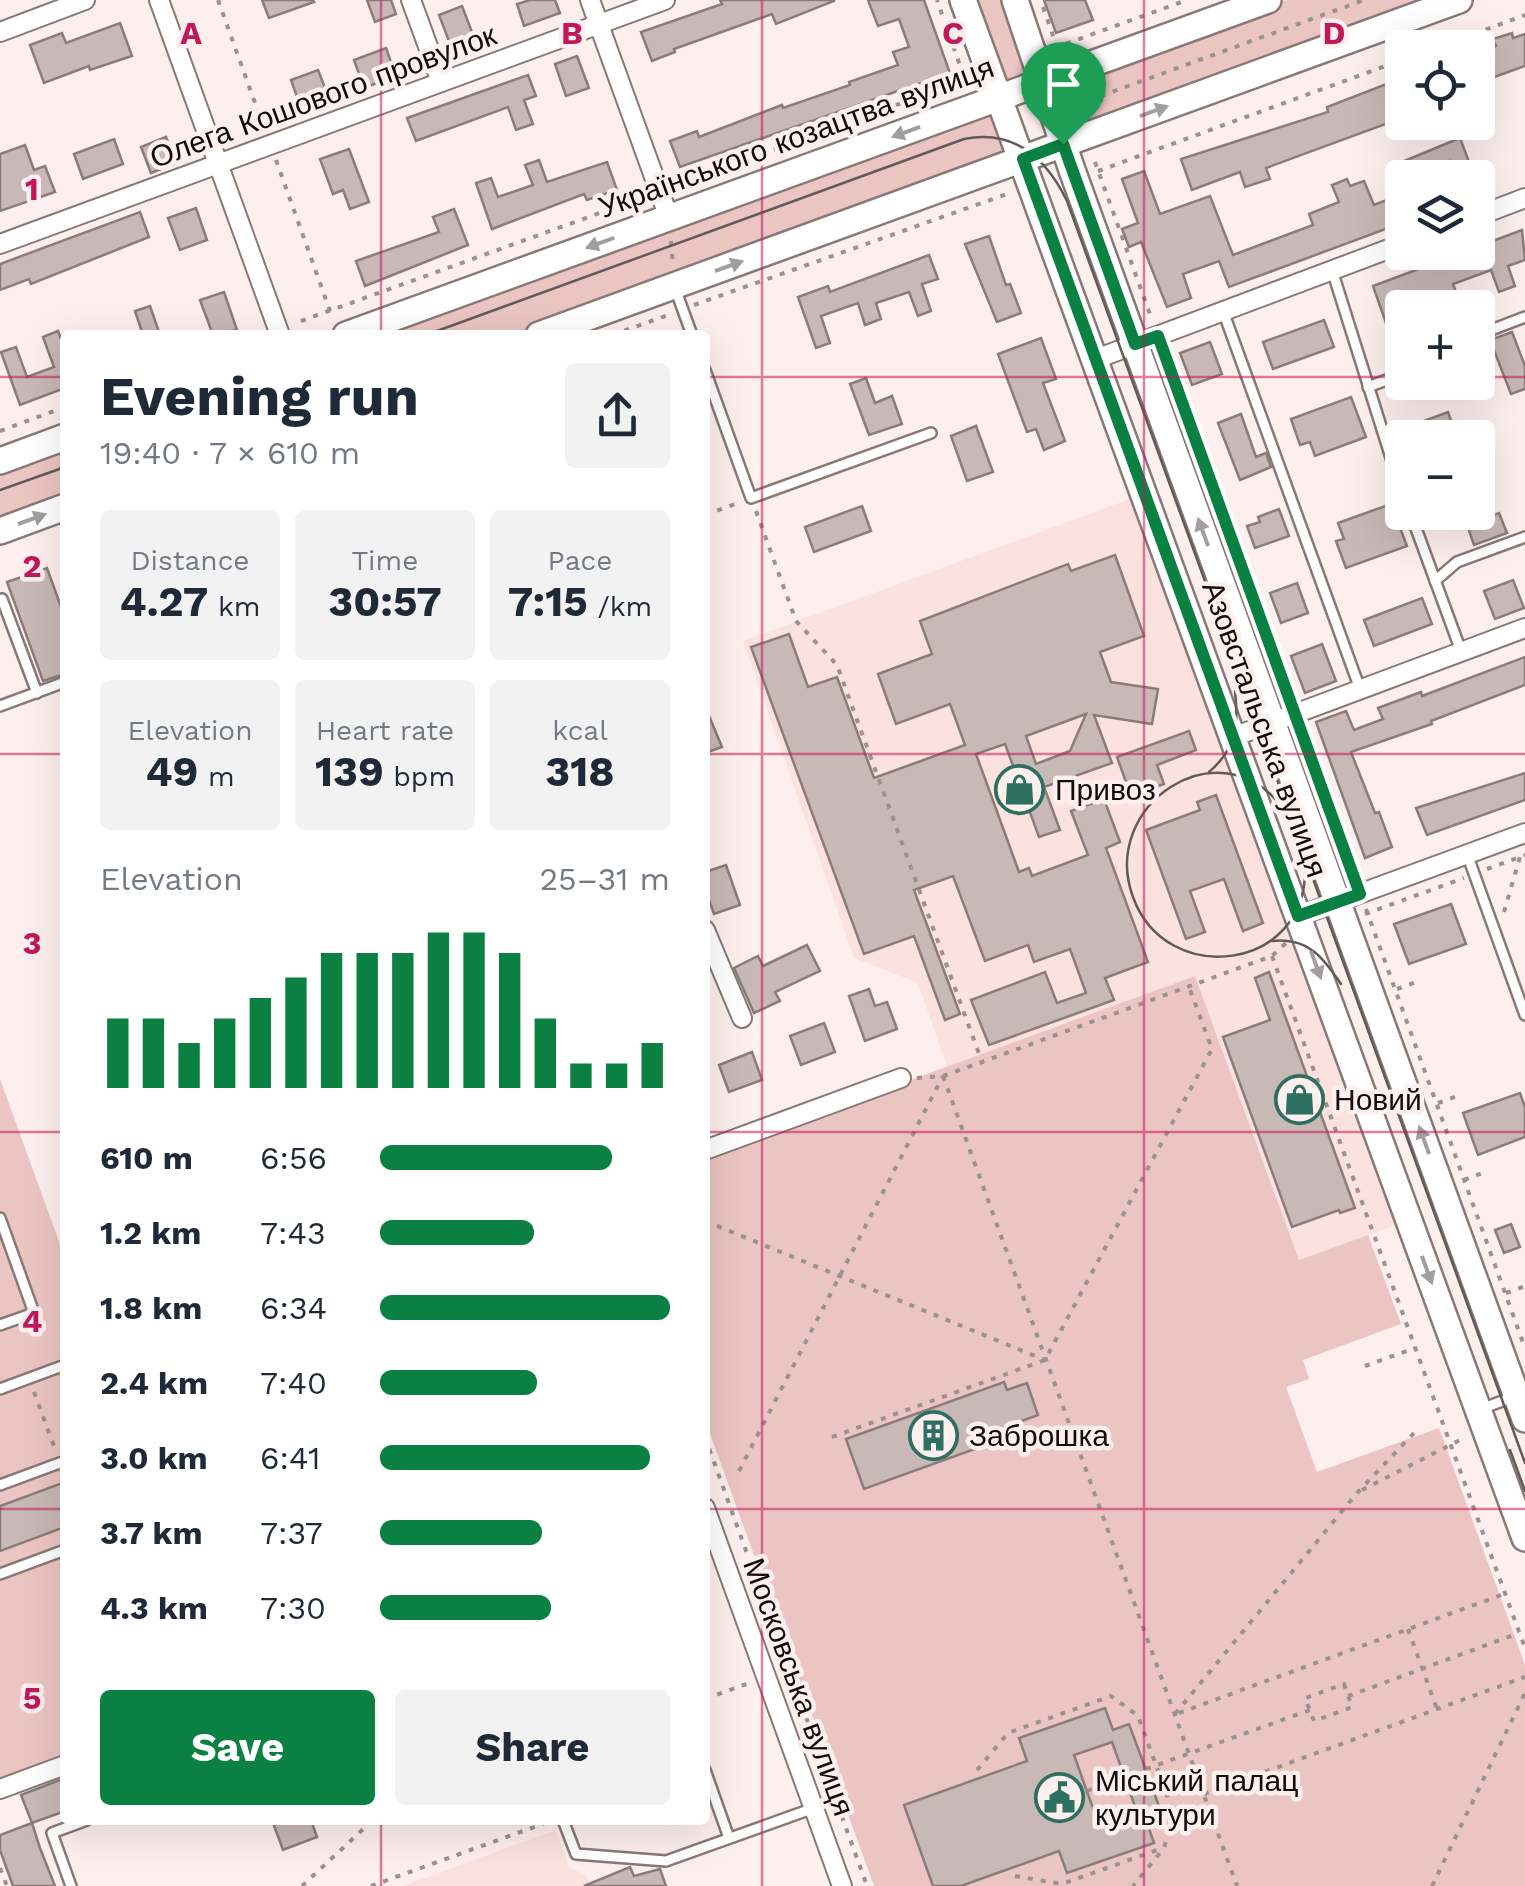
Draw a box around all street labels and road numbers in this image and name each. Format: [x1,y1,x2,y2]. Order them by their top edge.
street label: Олега Кошового провулок [145,17,502,175]
street label: Українського козацтва вулиця [594,49,998,225]
street label: Азовстальська вулиця [1195,576,1335,882]
street label: Московська вулиця [736,1553,862,1821]

